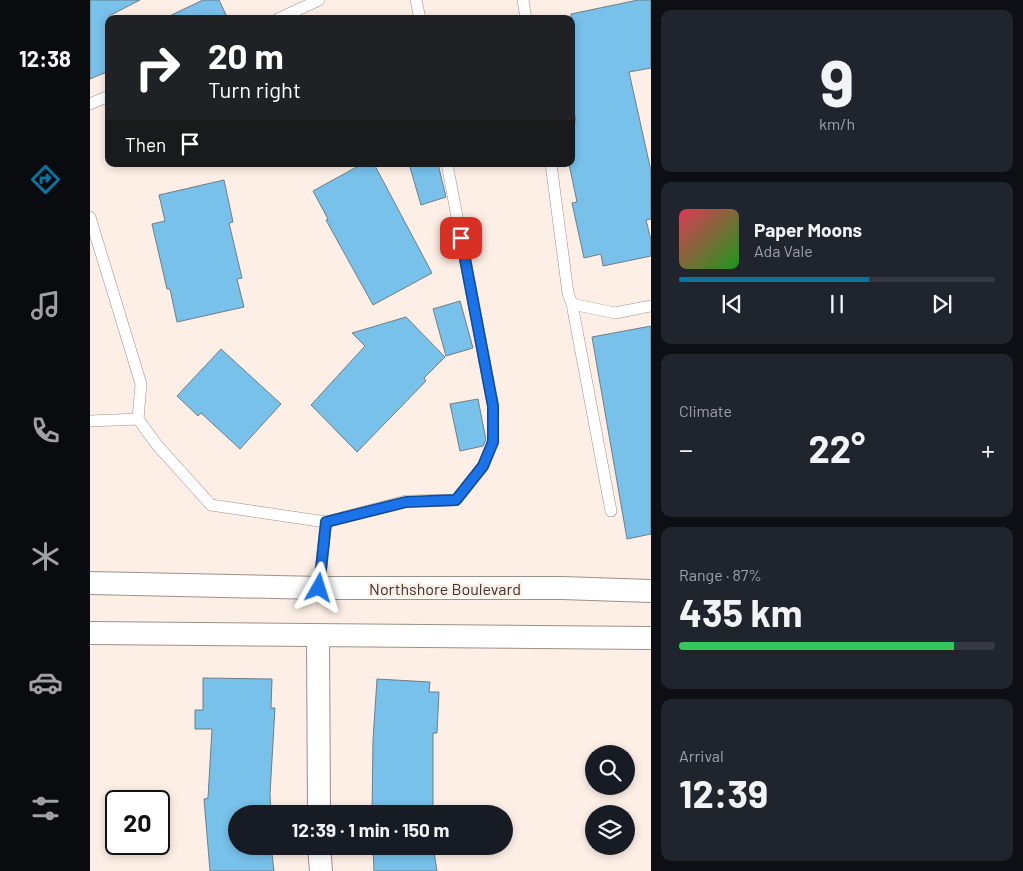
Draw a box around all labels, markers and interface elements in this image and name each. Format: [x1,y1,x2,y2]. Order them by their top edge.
text: 20 m [208,34,284,76]
icon: right [125,35,190,100]
text: 9 [820,42,854,120]
text: 12:38 [19,45,71,71]
text: Turn right [208,76,301,102]
text: km/h [819,114,855,133]
icon: arrive [176,130,204,158]
text: Then [125,133,166,156]
icon: directions [28,162,63,197]
pin [440,217,482,259]
text: Paper Moons [754,218,862,241]
icon: arrive [447,224,475,252]
text: Ada Vale [754,241,813,260]
icon: music [28,288,63,323]
icon: previous [718,290,746,318]
icon: pause [823,290,851,318]
icon: next [928,290,956,318]
text: Climate [679,401,732,420]
icon: phone [28,413,63,448]
text: 22° [809,425,865,471]
text: − [679,432,693,466]
text: + [981,432,995,466]
icon: climate [28,539,63,574]
position arrow [292,561,344,613]
text: Range · 87% [679,565,762,584]
street label: Northshore Boulevard [369,579,521,598]
text: 435 km [679,589,803,635]
icon: car [28,665,63,700]
map controls [585,745,635,855]
button: search [585,745,635,795]
text: Arrival [679,746,724,765]
text: 12:39 [679,770,768,816]
speed limit sign: 20 [105,790,170,855]
icon: filters [28,791,63,826]
button: layers [585,805,635,855]
text: 12:39 · 1 min · 150 m [292,818,449,841]

